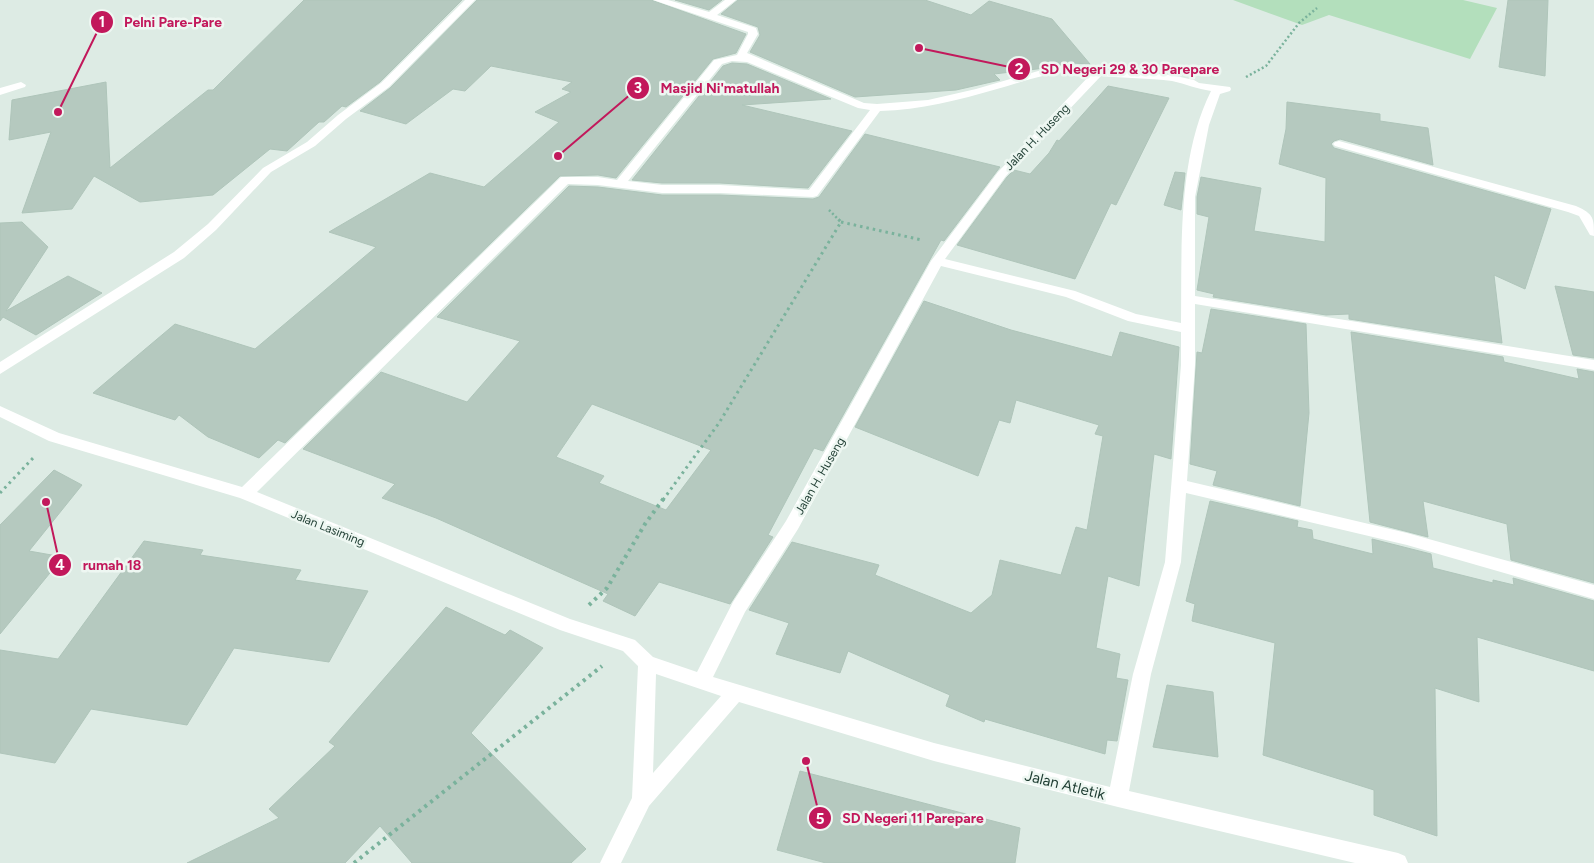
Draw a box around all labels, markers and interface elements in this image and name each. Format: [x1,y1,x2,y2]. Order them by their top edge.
callout: Pelni Pare-Pare [90,8,232,37]
text: 1 [99,13,105,31]
text: Pelni Pare-Pare [124,14,222,31]
callout: SD Negeri 29 & 30 Parepare [1006,55,1230,84]
text: 2 [1015,60,1024,78]
text: SD Negeri 29 & 30 Parepare [1041,61,1220,78]
callout: Masjid Ni'matullah [626,74,790,103]
text: 3 [634,79,642,97]
text: Masjid Ni'matullah [661,80,779,97]
street label: Jalan H. Huseng [1002,101,1072,173]
street label: Jalan H. Huseng [792,435,848,517]
street label: Jalan Lasiming [289,507,367,549]
callout: rumah 18 [47,551,151,580]
text: 4 [55,556,65,574]
text: rumah 18 [83,557,141,574]
street label: Jalan Atletik [1023,766,1108,804]
callout: SD Negeri 11 Parepare [808,804,994,833]
text: 5 [816,810,825,828]
text: SD Negeri 11 Parepare [842,810,984,827]

